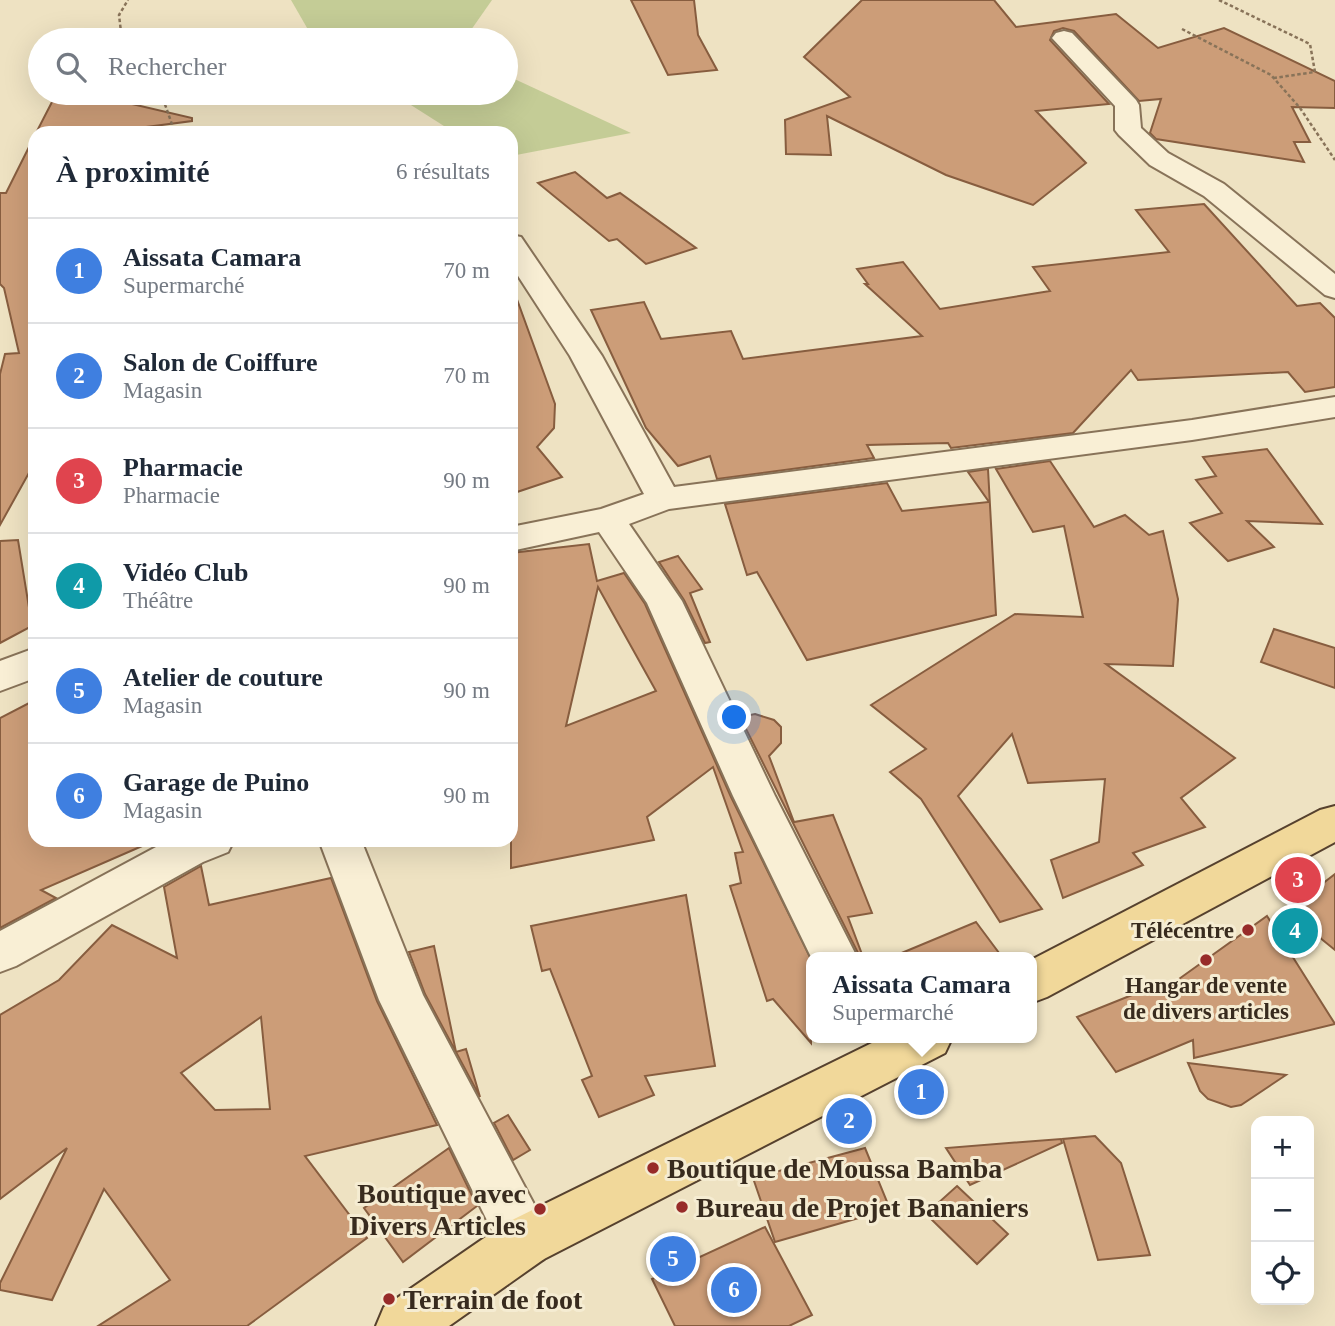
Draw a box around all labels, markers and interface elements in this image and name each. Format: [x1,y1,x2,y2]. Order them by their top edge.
search box [28,28,518,105]
icon: search [52,48,90,86]
text: Rechercher [108,52,226,81]
text: À proximité [56,155,210,188]
text: 6 résultats [396,159,490,184]
text: Aissata Camara [123,243,301,272]
text: 1 [73,258,85,283]
text: 70 m [443,258,490,283]
text: Supermarché [123,273,244,298]
text: Salon de Coiffure [123,348,318,377]
text: 2 [73,363,85,388]
text: 70 m [443,363,490,388]
text: Magasin [123,378,202,403]
text: Pharmacie [123,453,243,482]
text: 3 [73,468,85,493]
text: 90 m [443,468,490,493]
text: Pharmacie [123,483,220,508]
text: Vidéo Club [123,558,248,587]
text: 4 [73,573,85,598]
text: 90 m [443,573,490,598]
text: Théâtre [123,588,193,613]
text: Atelier de couture [123,663,323,692]
text: 5 [73,678,85,703]
text: 90 m [443,678,490,703]
text: Magasin [123,693,202,718]
your location [717,700,751,734]
text: Garage de Puino [123,768,309,797]
text: 6 [73,783,85,808]
text: 90 m [443,783,490,808]
text: Magasin [123,798,202,823]
pin: 3 [1275,854,1321,906]
pin: 4 [1272,905,1318,957]
place label: Télécentre [1131,918,1234,943]
marker: Télécentre [1240,922,1256,938]
popup [806,952,1037,1043]
marker: Hangar de vente de divers articles [1198,952,1214,968]
text: Aissata Camara [832,970,1011,999]
place label: Hangar de vente de divers articles [1123,973,1289,1024]
text: Supermarché [832,1000,954,1025]
pin: 1 [898,1066,944,1118]
pin: 2 [826,1095,872,1147]
map controls [1251,1116,1314,1305]
button: + [1251,1116,1314,1179]
place label: Boutique de Moussa Bamba [667,1153,1002,1184]
marker: Boutique de Moussa Bamba [645,1160,661,1176]
place label: Boutique avec Divers Articles [350,1178,526,1241]
button: − [1251,1179,1314,1242]
place label: Bureau de Projet Bananiers [696,1192,1029,1223]
marker: Bureau de Projet Bananiers [674,1199,690,1215]
marker: Boutique avec Divers Articles [532,1201,548,1217]
pin: 5 [650,1233,696,1285]
button: locate [1251,1242,1314,1305]
pin: 6 [711,1264,757,1316]
place label: Terrain de foot [403,1284,583,1315]
marker: Terrain de foot [381,1291,397,1307]

